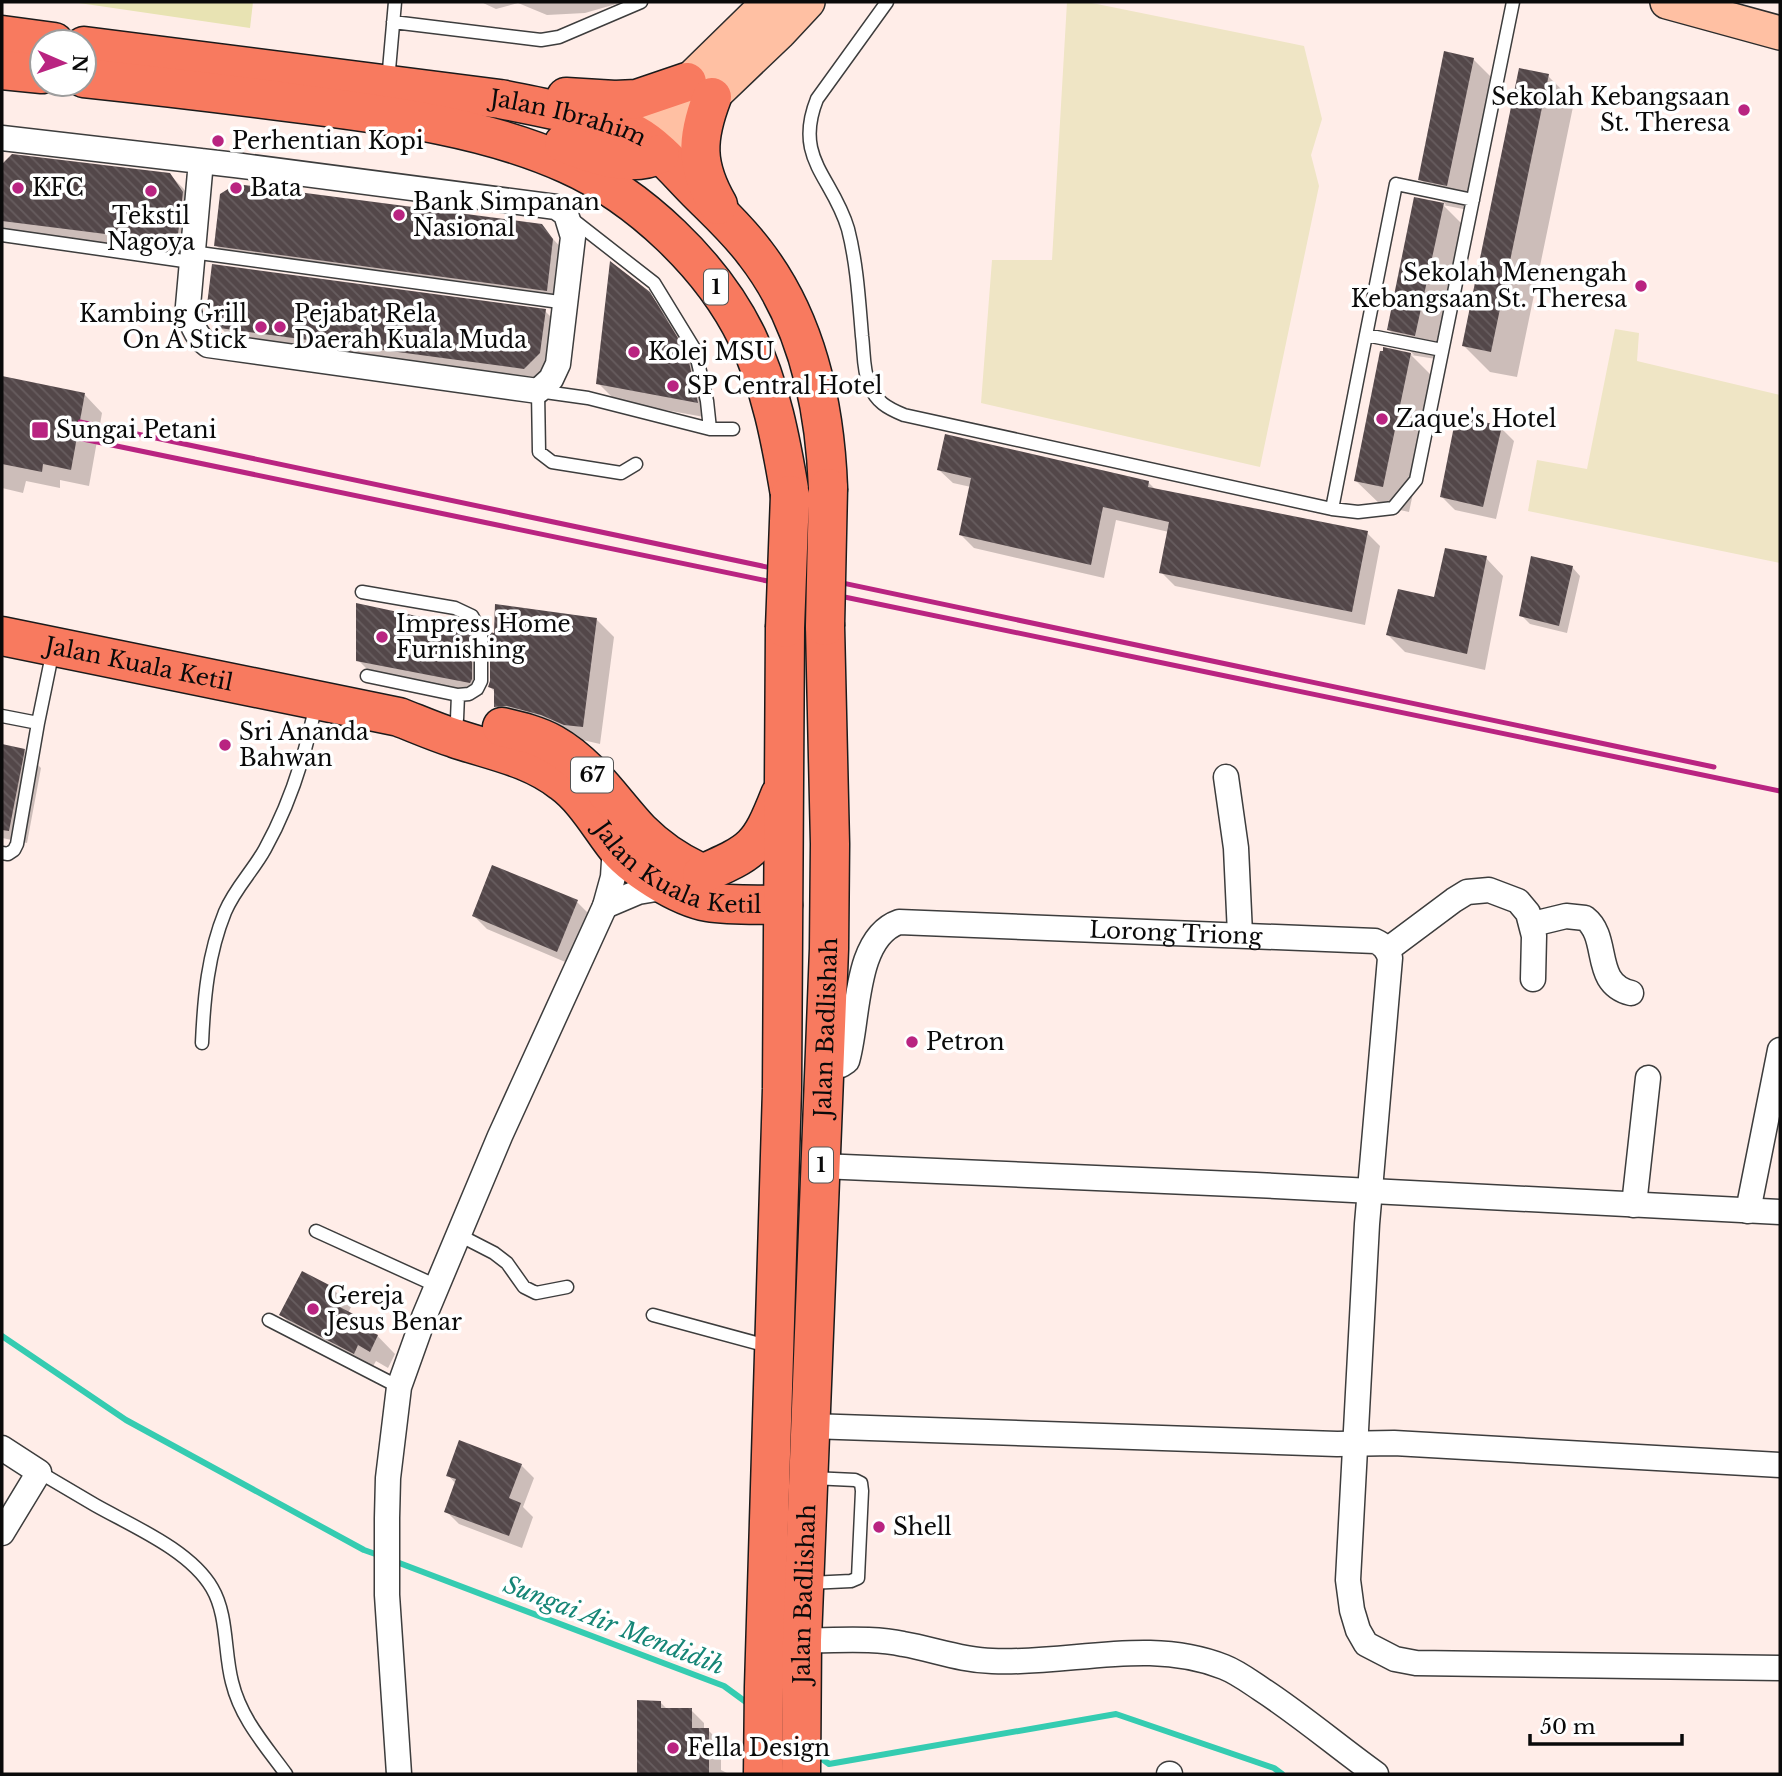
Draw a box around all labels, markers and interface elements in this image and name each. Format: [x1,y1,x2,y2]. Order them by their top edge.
north arrow [28,28,98,98]
text: N [68,54,91,73]
place label: Sekolah Kebangsaan St. Theresa [1491,83,1730,137]
street label: Jalan Ibrahim [486,84,651,152]
marker: Sekolah Kebangsaan St. Theresa [1736,102,1752,118]
place label: Perhentian Kopi [232,127,424,155]
marker: Perhentian Kopi [210,133,226,149]
place label: KFC [32,174,84,202]
place label: Bata [250,174,302,202]
marker: KFC [10,180,26,196]
marker: Bata [228,180,244,196]
marker: Tekstil Nagoya [143,183,159,199]
place label: Bank Simpanan Nasional [413,188,600,242]
place label: Tekstil Nagoya [107,202,195,256]
marker: Bank Simpanan Nasional [391,207,407,223]
place label: Sekolah Menengah Kebangsaan St. Theresa [1351,259,1627,313]
road number: 1 [704,270,728,304]
marker: Sekolah Menengah Kebangsaan St. Theresa [1633,278,1649,294]
place label: Kambing Grill On A Stick [79,300,248,354]
place label: Pejabat Rela Daerah Kuala Muda [294,300,527,354]
marker: Kambing Grill On A Stick [253,319,269,335]
marker: Pejabat Rela Daerah Kuala Muda [272,319,288,335]
place label: Kolej MSU [648,338,774,366]
marker: Kolej MSU [626,344,642,360]
place label: SP Central Hotel [687,372,883,400]
marker: SP Central Hotel [665,378,681,394]
place label: Zaque's Hotel [1396,405,1557,433]
marker: Zaque's Hotel [1374,411,1390,427]
place label: Sungai Petani [56,416,217,444]
marker: Sungai Petani [30,420,50,440]
place label: Impress Home Furnishing [396,610,571,664]
marker: Impress Home Furnishing [374,629,390,645]
street label: Jalan Kuala Ketil [40,631,235,697]
place label: Sri Ananda Bahwan [239,718,369,772]
marker: Sri Ananda Bahwan [217,737,233,753]
road number: 67 [571,758,613,792]
street label: Jalan Kuala Ketil [586,813,762,919]
street label: Lorong Triong [1089,916,1263,950]
street label: Jalan Badlishah [808,937,843,1121]
place label: Petron [926,1028,1005,1056]
marker: Petron [904,1034,920,1050]
road number: 1 [809,1148,833,1182]
place label: Gereja Jesus Benar [324,1282,462,1336]
marker: Gereja Jesus Benar [305,1301,321,1317]
street label: Jalan Badlishah [788,1503,821,1687]
place label: Shell [893,1513,952,1541]
marker: Shell [871,1519,887,1535]
water label: Sungai Air Mendidih [500,1570,728,1680]
scale bar [1530,1702,1682,1746]
text: 50 m [1540,1714,1596,1740]
place label: Fella Design [687,1734,830,1762]
marker: Fella Design [665,1740,681,1756]

